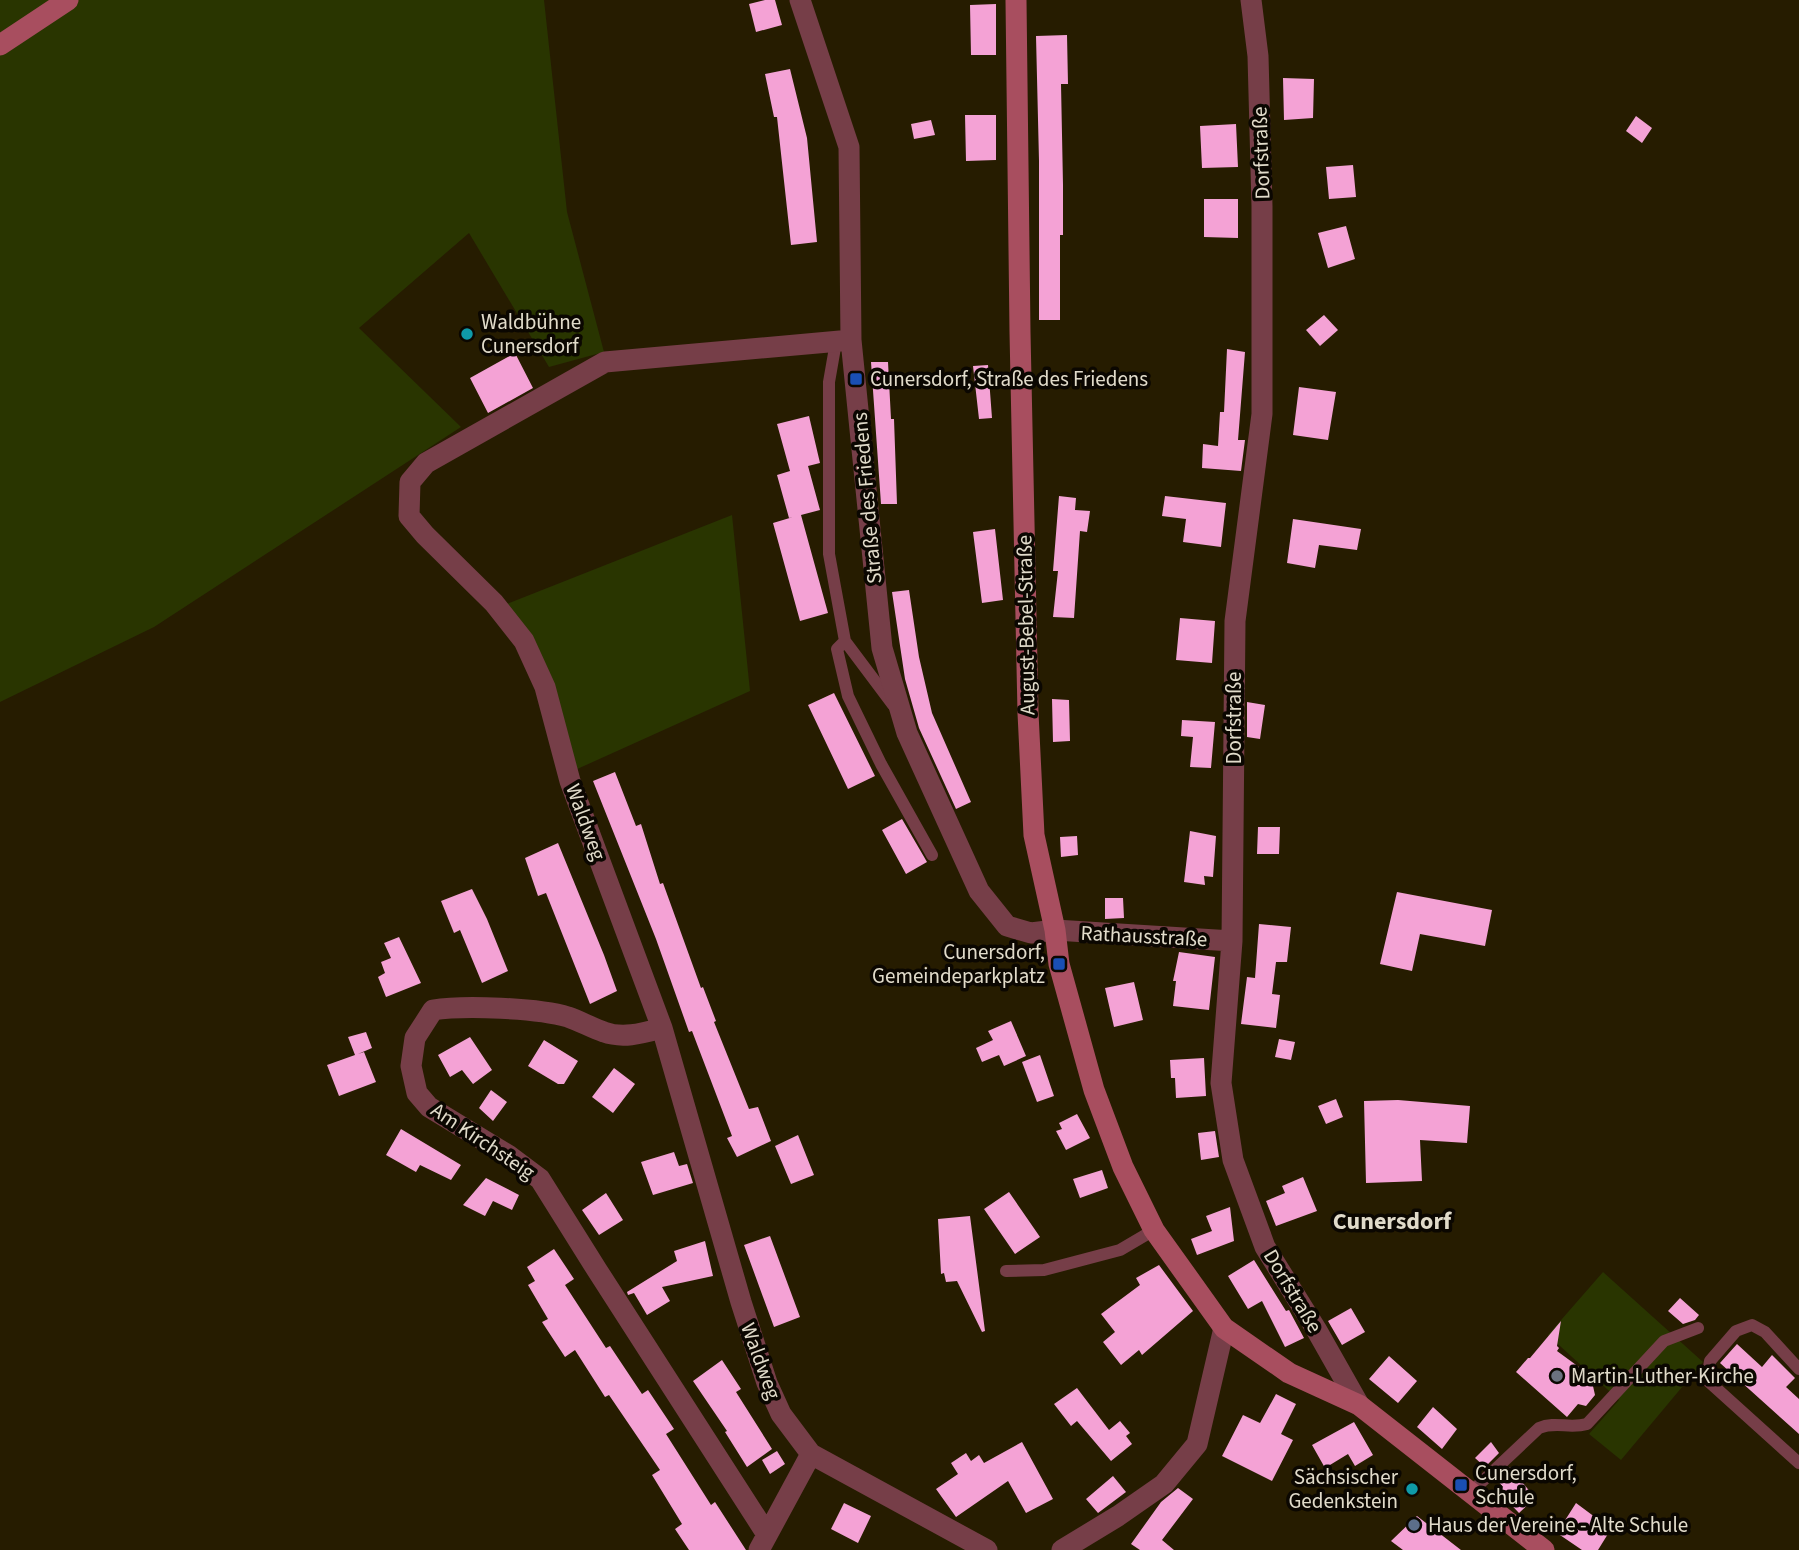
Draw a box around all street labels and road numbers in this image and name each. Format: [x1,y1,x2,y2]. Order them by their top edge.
street label: Dorfstraße [1244,106,1278,200]
street label: Straße des Friedens [845,411,889,585]
street label: August-Bebel-Straße [1009,535,1043,715]
street label: Dorfstraße [1219,671,1249,765]
street label: Waldweg [558,779,614,865]
street label: Rathausstraße [1080,918,1208,954]
street label: Am Kirchsteig [425,1095,541,1187]
street label: Dorfstraße [1256,1243,1330,1339]
street label: Waldweg [733,1318,789,1404]

